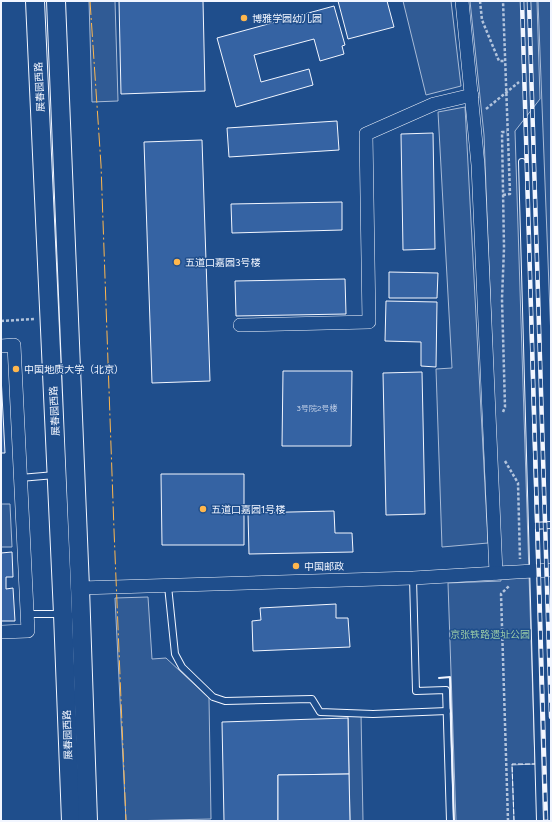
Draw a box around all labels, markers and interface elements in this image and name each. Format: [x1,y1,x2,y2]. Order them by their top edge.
place label: 博雅学园幼儿园 [252,12,322,25]
marker: 博雅学园幼儿园 [239,13,249,23]
street label: 展春园西路 [32,62,47,112]
place label: 五道口嘉园3号楼 [185,256,260,269]
marker: 五道口嘉园3号楼 [172,257,182,267]
place label: 中国地质大学（北京） [24,363,124,376]
marker: 中国地质大学（北京） [11,364,21,374]
street label: 展春园西路 [47,386,62,436]
house number: 3号院2号楼 [297,403,337,413]
place label: 五道口嘉园1号楼 [211,503,285,516]
marker: 五道口嘉园1号楼 [198,504,208,514]
place label: 中国邮政 [304,560,344,573]
marker: 中国邮政 [291,561,301,571]
park label: 京张铁路遗址公园 [450,628,530,641]
street label: 展春园西路 [60,710,75,760]

